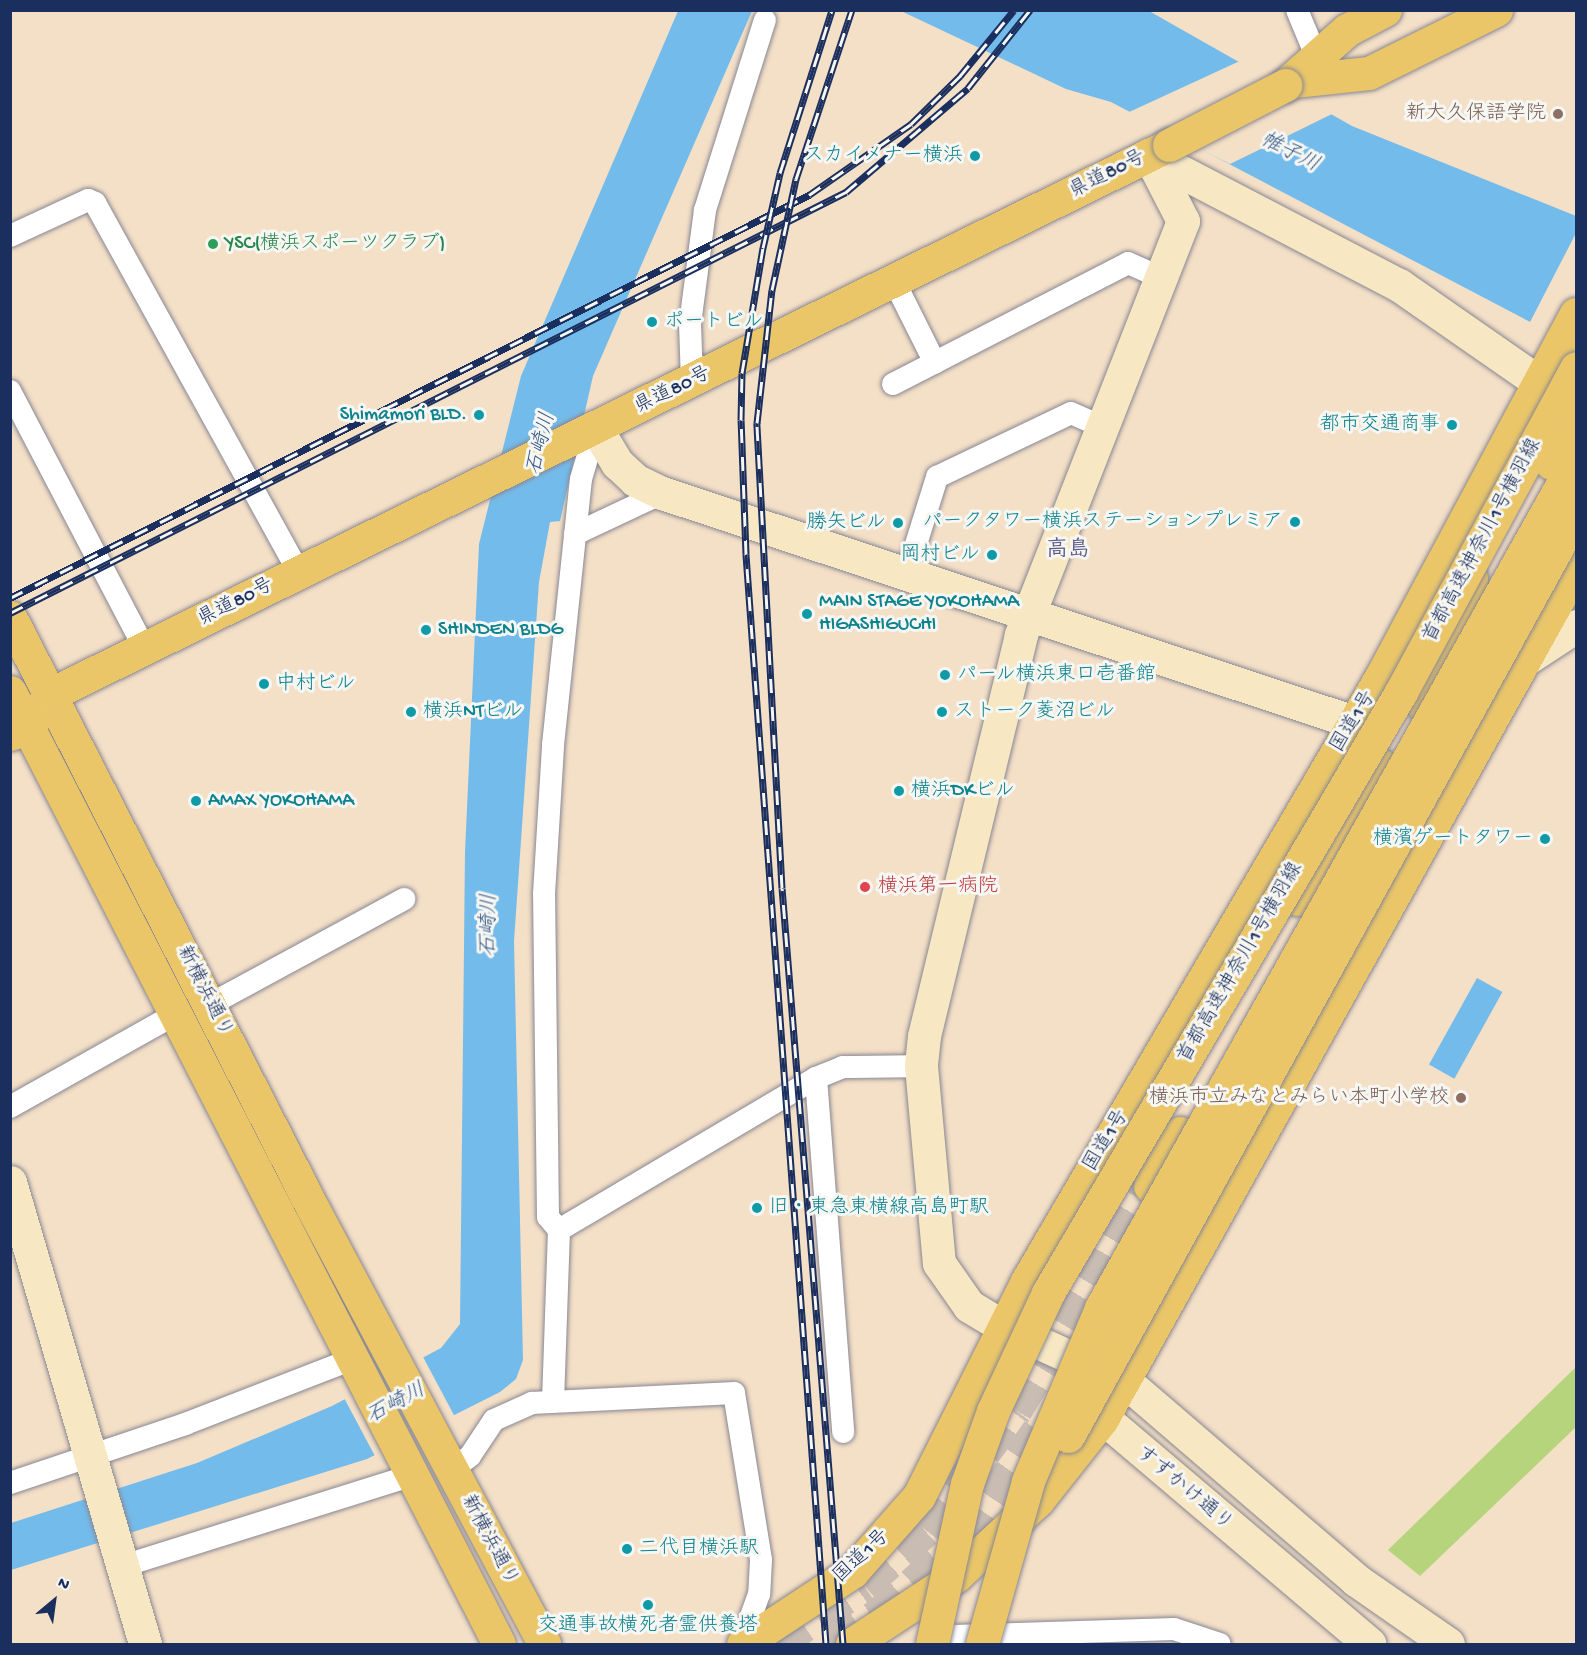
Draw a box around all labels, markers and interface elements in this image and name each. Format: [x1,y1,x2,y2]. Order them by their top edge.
place label: 新大久保語学院 [1406,102,1546,126]
marker: 新大久保語学院 [1551,107,1565,121]
water label: 帷子川 [1255,128,1323,180]
place label: スカイメナー横浜 [803,144,963,168]
street label: 県道80号 [1066,146,1150,204]
marker: スカイメナー横浜 [968,149,982,163]
place label: YSC(横浜スポーツクラブ) [225,232,446,256]
marker: YSC(横浜スポーツクラブ) [206,237,220,251]
place label: ポートビル [664,310,764,334]
marker: ポートビル [645,315,659,329]
street label: 県道80号 [631,362,715,420]
place label: Shimamori BLD. [340,403,467,427]
marker: Shimamori BLD. [472,408,486,422]
water label: 石崎川 [523,410,563,478]
place label: 都市交通商事 [1320,413,1440,437]
marker: 都市交通商事 [1445,418,1459,432]
street label: 首都高速神奈川1号横羽線 [1419,435,1547,647]
place label: パークタワー横浜ステーションプレミア [923,510,1283,534]
place label: 勝矢ビル [806,511,886,535]
marker: パークタワー横浜ステーションプレミア [1288,515,1302,529]
marker: 勝矢ビル [891,516,905,530]
district label: 高島 [1046,539,1090,565]
place label: 岡村ビル [900,543,980,567]
marker: 岡村ビル [985,548,999,562]
street label: 県道80号 [194,574,278,632]
place label: MAIN STAGE YOKOHAMA HIGASHIGUCHI [819,590,1019,637]
marker: MAIN STAGE YOKOHAMA HIGASHIGUCHI [800,607,814,621]
place label: SHINDEN BLDG [438,618,563,642]
marker: SHINDEN BLDG [419,623,433,637]
place label: パール横浜東口壱番館 [957,663,1157,687]
marker: パール横浜東口壱番館 [938,668,952,682]
place label: 中村ビル [276,672,356,696]
marker: 中村ビル [257,677,271,691]
street label: 国道1号 [1326,687,1382,757]
place label: 横浜NTビル [423,700,524,724]
place label: ストーク菱沼ビル [954,700,1114,724]
marker: 横浜NTビル [404,705,418,719]
marker: ストーク菱沼ビル [935,705,949,719]
place label: 横浜DKビル [911,779,1015,803]
marker: 横浜DKビル [892,784,906,798]
place label: AMAX YOKOHAMA [208,789,354,813]
marker: AMAX YOKOHAMA [189,794,203,808]
place label: 横濱ゲートタワー [1373,827,1533,851]
marker: 横濱ゲートタワー [1538,832,1552,846]
street label: 首都高速神奈川1号横羽線 [1174,858,1308,1068]
place label: 横浜第一病院 [878,875,998,899]
marker: 横浜第一病院 [856,878,874,896]
water label: 石崎川 [478,893,504,957]
street label: 新横浜通り [171,942,237,1042]
place label: 横浜市立みなとみらい本町小学校 [1149,1086,1449,1110]
marker: 横浜市立みなとみらい本町小学校 [1454,1091,1468,1105]
street label: 国道1号 [1079,1106,1135,1176]
place label: 旧・東急東横線高島町駅 [769,1196,989,1220]
marker: 旧・東急東横線高島町駅 [750,1201,764,1215]
water label: 石崎川 [363,1379,431,1431]
street label: すずかけ通り [1130,1441,1238,1537]
street label: 新横浜通り [455,1491,523,1591]
street label: 国道1号 [829,1525,895,1589]
place label: 二代目横浜駅 [639,1537,759,1561]
marker: 二代目横浜駅 [620,1542,634,1556]
north arrow [24,1571,84,1631]
text: N [54,1574,72,1596]
marker: 交通事故横死者霊供養塔 [641,1598,655,1612]
place label: 交通事故横死者霊供養塔 [538,1614,758,1638]

